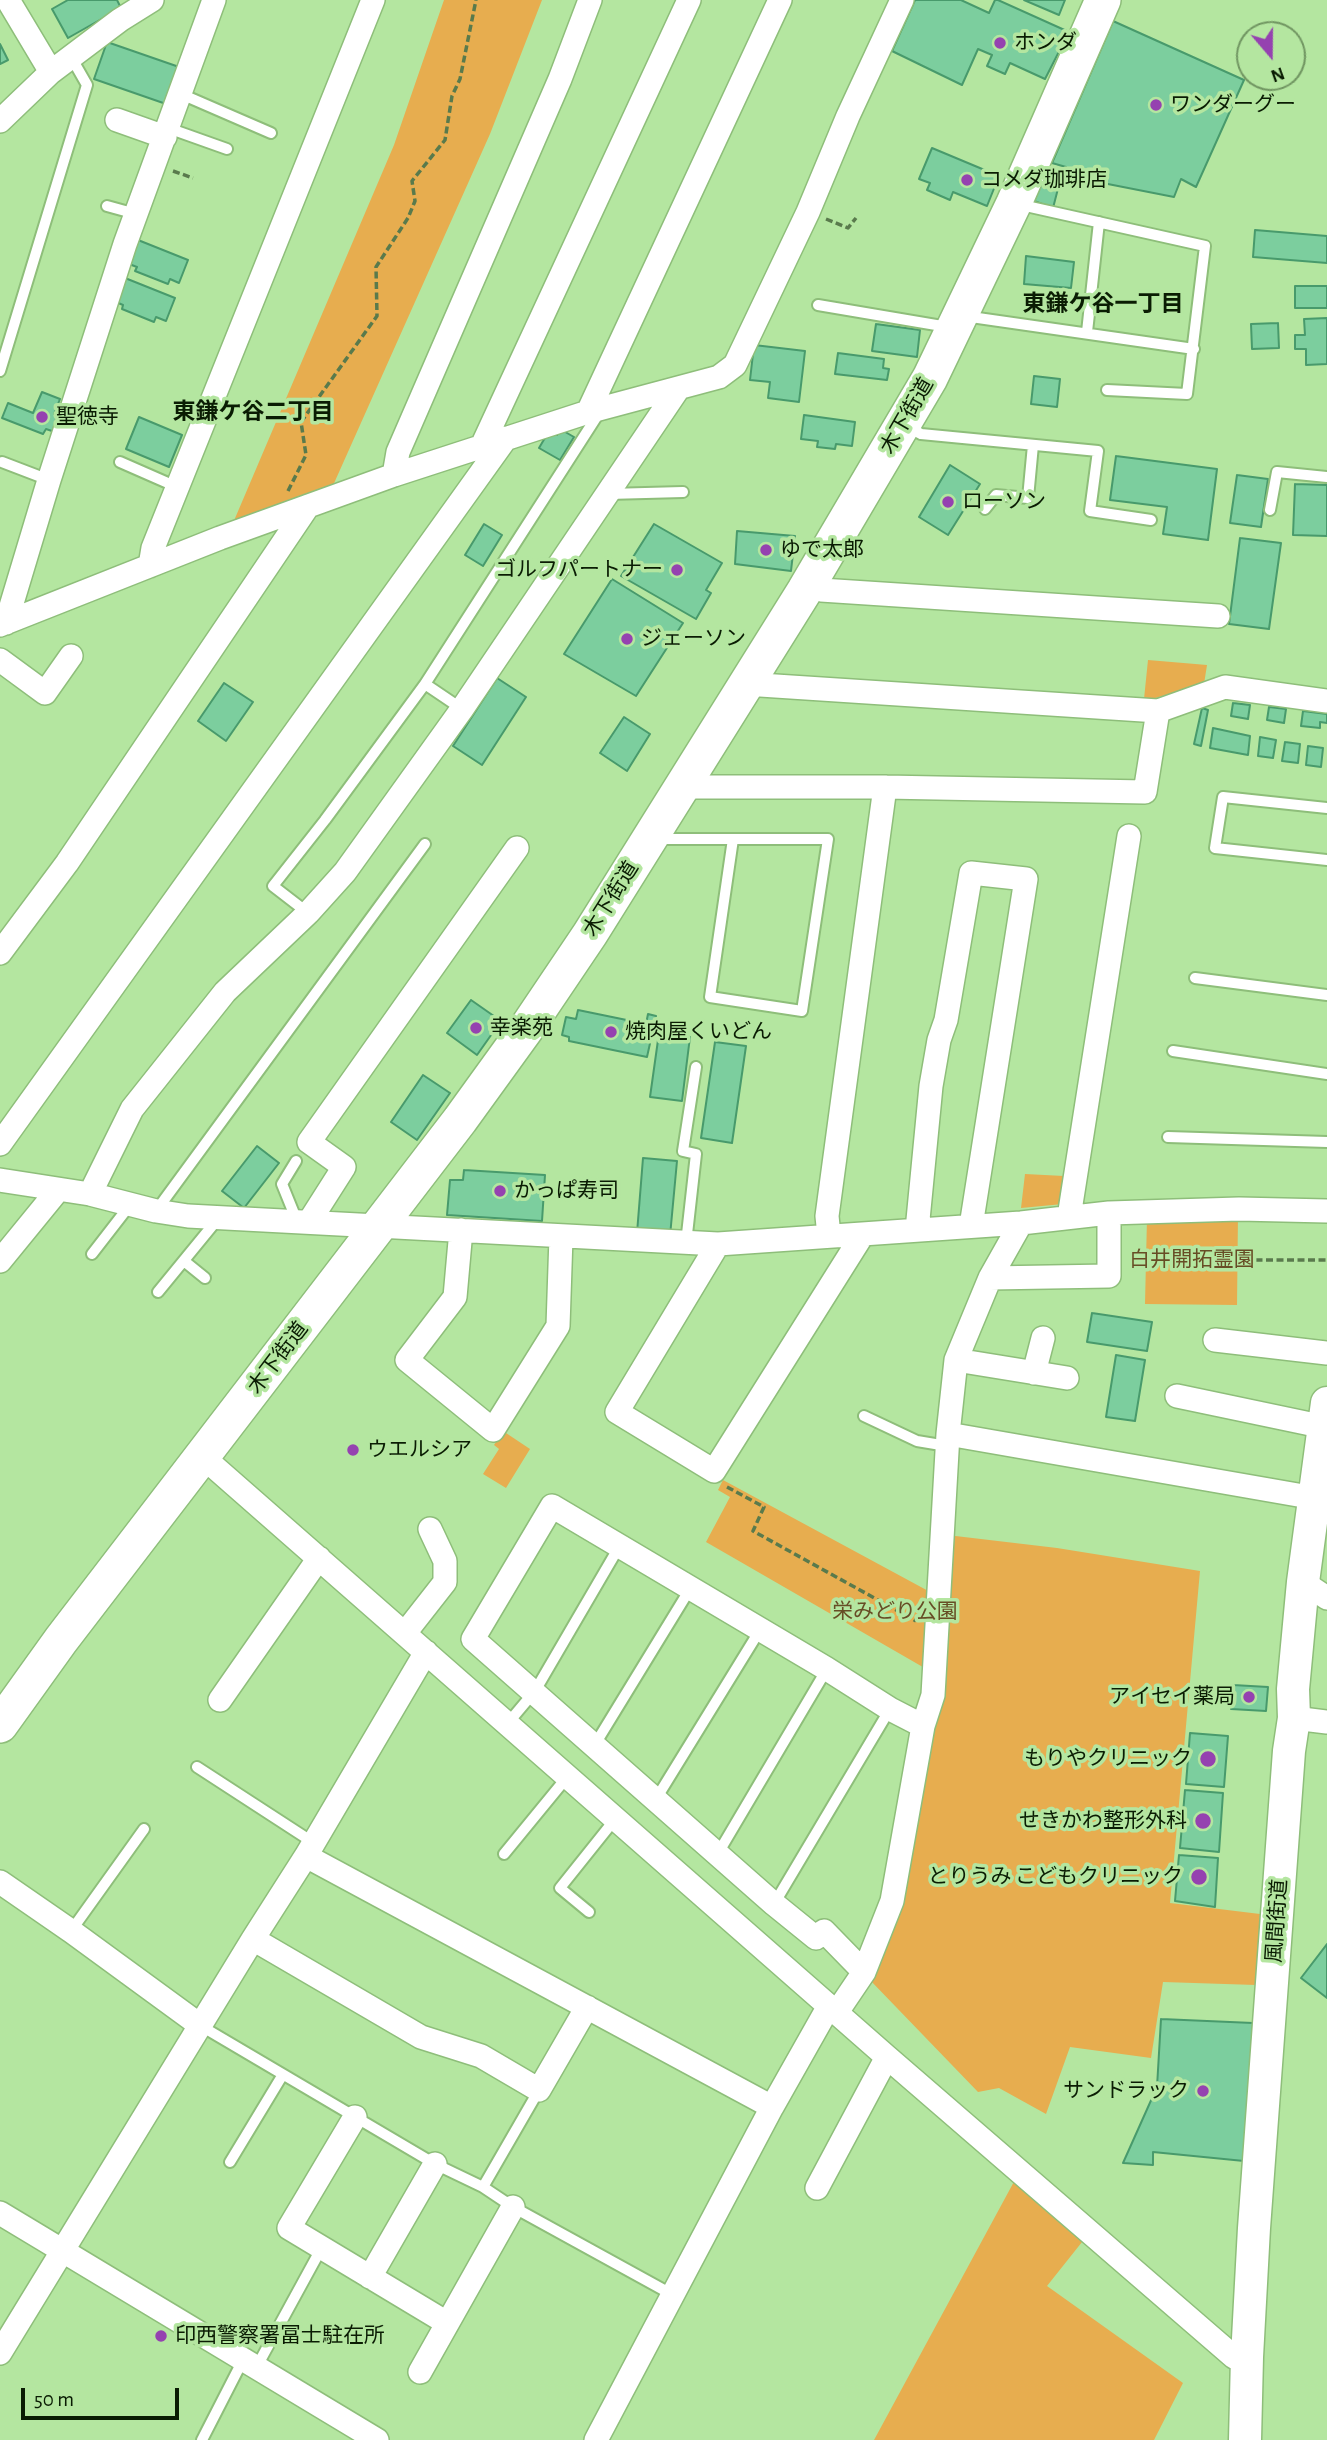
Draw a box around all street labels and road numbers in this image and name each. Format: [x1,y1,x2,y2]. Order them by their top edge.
street label: 木下街道 [875,373,939,459]
street label: 木下街道 [578,857,644,941]
street label: 木下街道 [243,1317,313,1399]
street label: 風間街道 [1262,1878,1292,1964]

